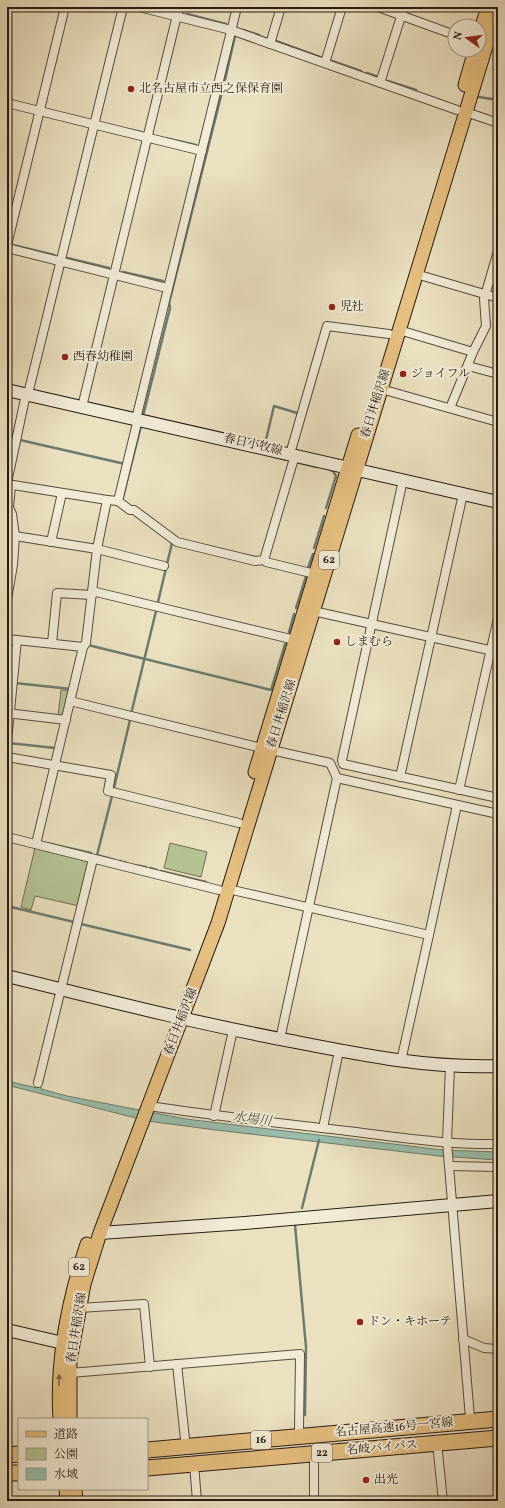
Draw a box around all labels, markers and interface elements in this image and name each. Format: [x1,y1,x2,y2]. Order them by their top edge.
north arrow [447,18,487,58]
text: N [451,30,467,42]
place label: 北名古屋市立西之保保育園 [139,81,283,97]
marker: 北名古屋市立西之保保育園 [126,84,136,94]
place label: 児社 [340,299,364,315]
marker: 児社 [327,302,337,312]
place label: 西春幼稚園 [73,349,133,365]
marker: 西春幼稚園 [60,352,70,362]
place label: ジョイフル [411,366,470,382]
street label: 春日井稲沢線 [358,367,394,441]
marker: ジョイフル [398,369,408,379]
street label: 春日小牧線 [222,430,284,460]
road number: 62 [319,551,339,569]
place label: しまむら [345,634,393,650]
marker: しまむら [332,637,342,647]
street label: 春日井稲沢線 [264,677,300,751]
street label: 春日井稲沢線 [161,986,201,1058]
water label: 水場川 [232,1109,274,1132]
road number: 62 [69,1258,89,1276]
street label: 春日井稲沢線 [63,1291,91,1365]
place label: ドン・キホーテ [368,1314,452,1330]
marker: ドン・キホーテ [355,1317,365,1327]
one-way arrow [56,1373,62,1386]
street label: 名古屋高速16号一宮線 [334,1415,454,1441]
legend [18,1418,148,1490]
text: 道路 [54,1427,78,1443]
road number: 16 [251,1431,271,1449]
street label: 名岐バイパス [346,1437,418,1459]
road number: 22 [312,1444,332,1462]
text: 公園 [54,1447,78,1463]
text: 水域 [54,1467,78,1483]
place label: 出光 [374,1472,398,1488]
marker: 出光 [361,1475,371,1485]

